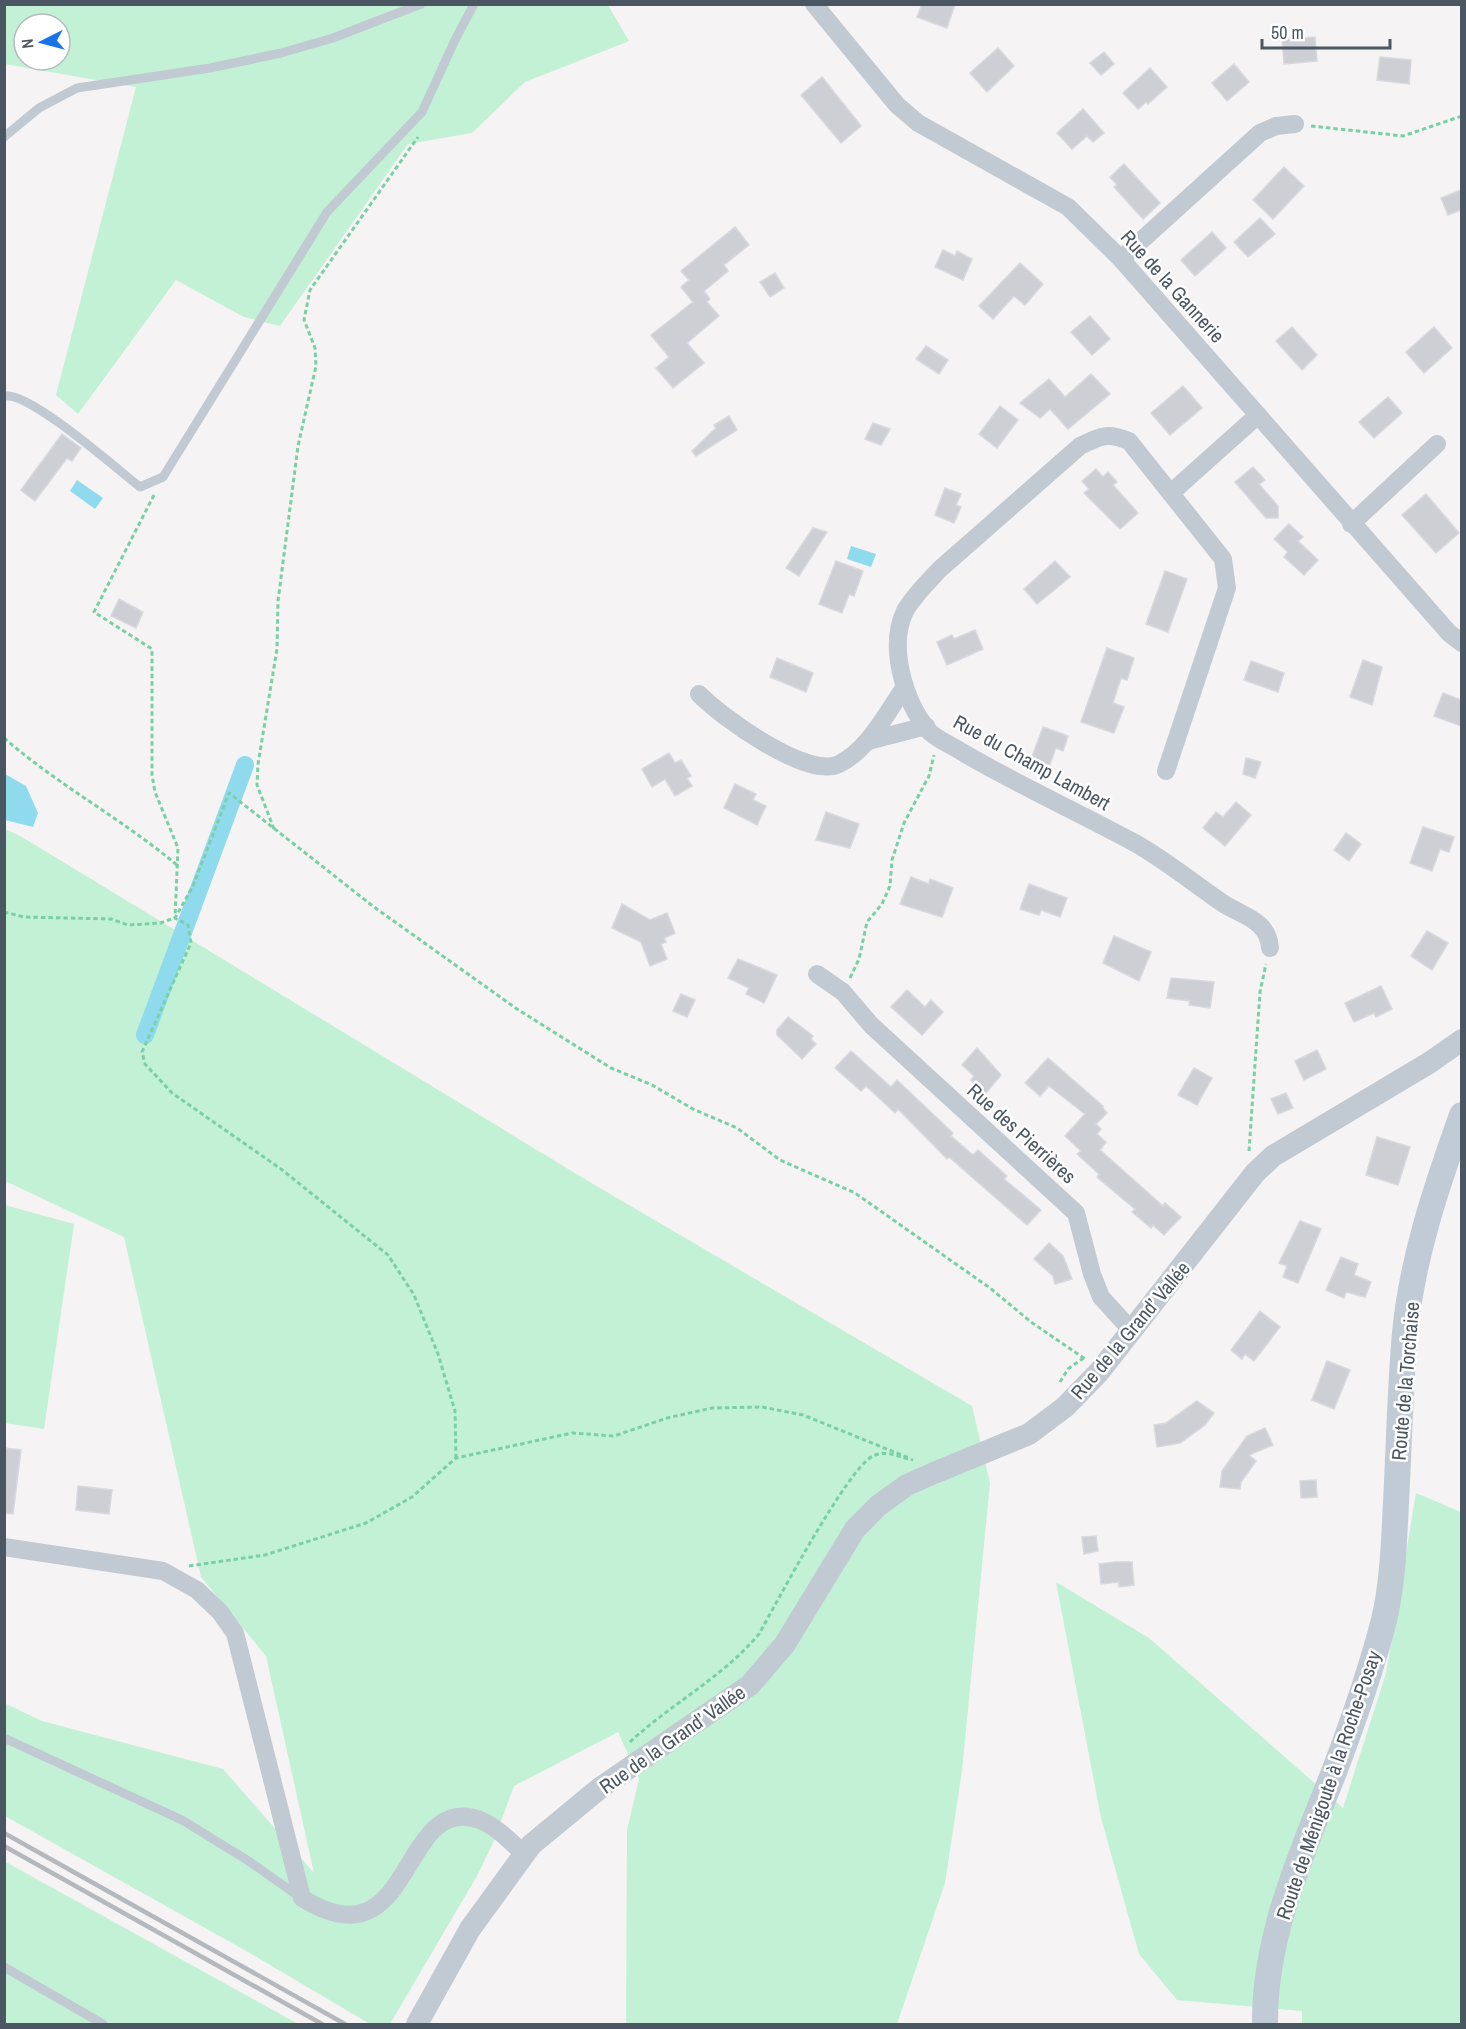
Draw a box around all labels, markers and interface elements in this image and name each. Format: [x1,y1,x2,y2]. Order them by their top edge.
north arrow [12,12,72,72]
scale bar [1262,12,1390,50]
text: 50 m [1271,20,1304,45]
text: N [16,38,39,49]
street label: Rue de la Gannerie [1115,224,1231,348]
street label: Rue du Champ Lambert [949,708,1115,816]
street label: Rue des Pierrières [962,1077,1082,1189]
street label: Rue de la Grand’ Vallée [1064,1255,1196,1405]
street label: Route de la Torchaise [1385,1300,1425,1462]
street label: Route de Ménigoute à la Roche-Posay [1269,1646,1387,1923]
street label: Rue de la Grand’ Vallée [594,1679,750,1799]

